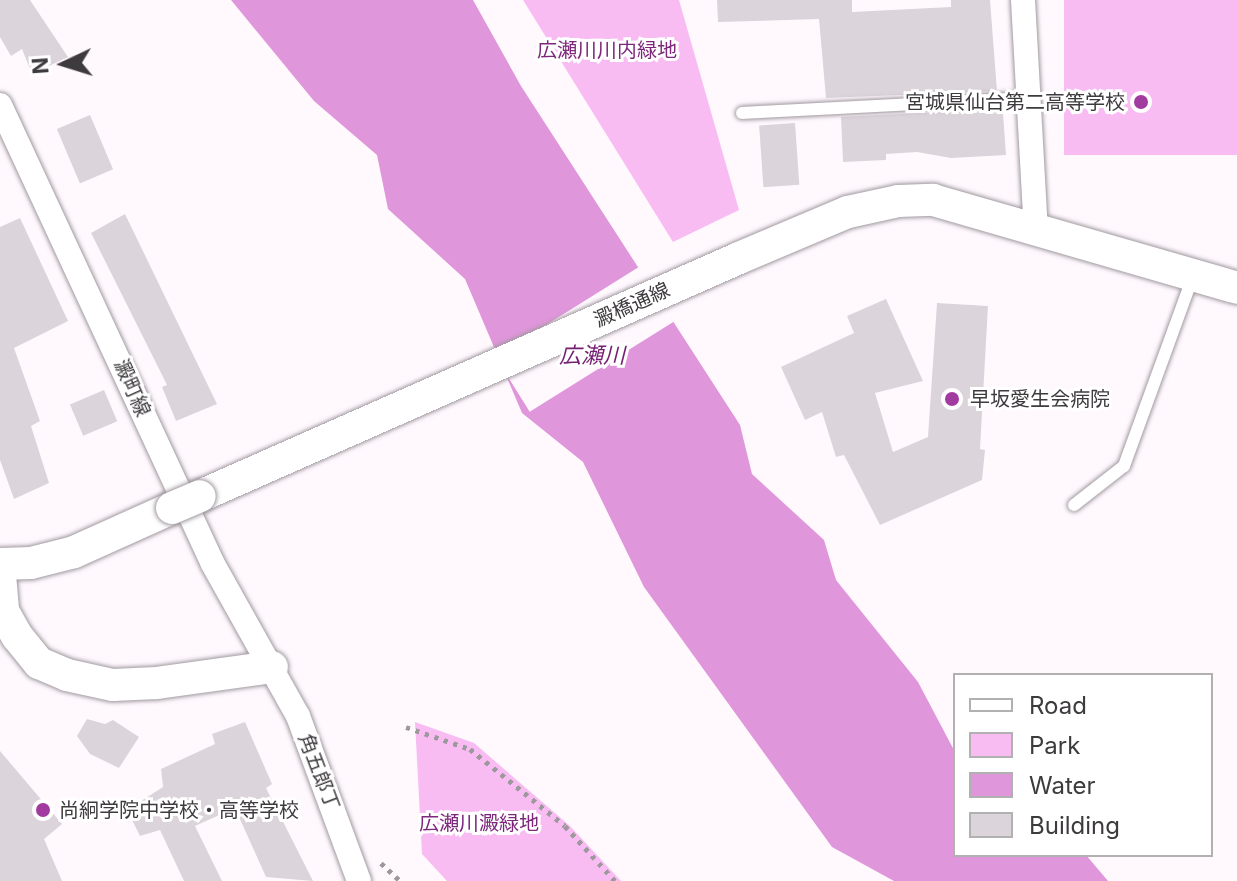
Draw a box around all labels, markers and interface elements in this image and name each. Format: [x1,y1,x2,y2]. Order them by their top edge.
north arrow [24,24,104,104]
park label: 広瀬川川内緑地 [537,38,677,62]
text: N [27,56,54,75]
place label: 宮城県仙台第二高等学校 [905,90,1125,114]
marker: 宮城県仙台第二高等学校 [1132,93,1150,111]
street label: 澱橋通線 [591,278,673,332]
water label: 広瀬川 [559,343,625,369]
street label: 澱町線 [109,356,155,420]
place label: 早坂愛生会病院 [970,387,1110,411]
marker: 早坂愛生会病院 [941,388,963,410]
legend [953,673,1213,857]
text: Road [1029,691,1087,720]
street label: 角五郎丁 [293,730,345,814]
text: Park [1029,731,1080,760]
text: Water [1029,771,1096,800]
place label: 尚絅学院中学校・高等学校 [59,798,299,822]
marker: 尚絅学院中学校・高等学校 [34,801,52,819]
park label: 広瀬川澱緑地 [419,811,539,835]
text: Building [1029,811,1120,840]

